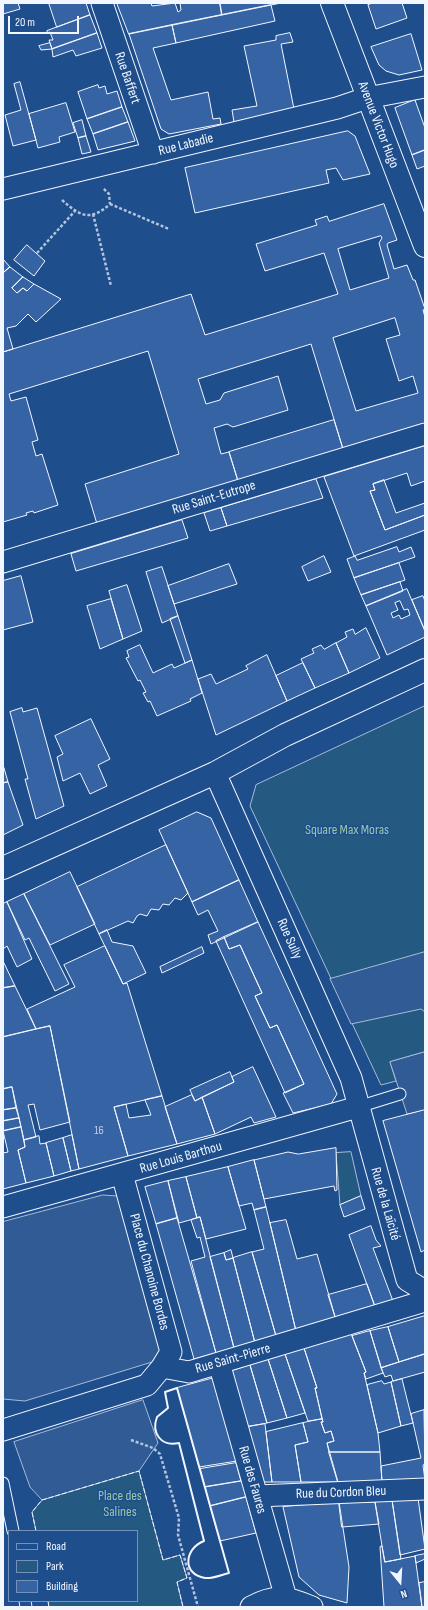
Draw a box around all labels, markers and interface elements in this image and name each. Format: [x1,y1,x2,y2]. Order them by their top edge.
scale bar [10,8,81,34]
text: 20 m [15,15,35,30]
street label: Rue Baffert [110,50,144,106]
street label: Avenue Victor Hugo [354,79,402,171]
street label: Rue Labadie [157,130,215,160]
street label: Rue Saint-Eutrope [170,477,258,519]
park label: Square Max Moras [305,822,389,838]
street label: Rue Sully [273,916,305,962]
house number: 16 [94,1124,104,1138]
street label: Rue Louis Barthou [138,1138,224,1178]
street label: Rue de la Laïcité [367,1166,403,1242]
street label: Place du Chanoine Bordes [125,1212,173,1332]
street label: Rue Saint-Pierre [194,1340,272,1378]
street label: Rue des Faures [234,1444,270,1516]
street label: Rue du Cordon Bleu [295,1483,387,1503]
park label: Place des Salines [98,1488,142,1520]
legend [8,1530,138,1602]
text: Road [46,1539,66,1554]
text: Park [46,1559,64,1574]
north arrow [380,1562,420,1602]
text: Building [46,1579,78,1594]
text: N [399,1587,409,1601]

